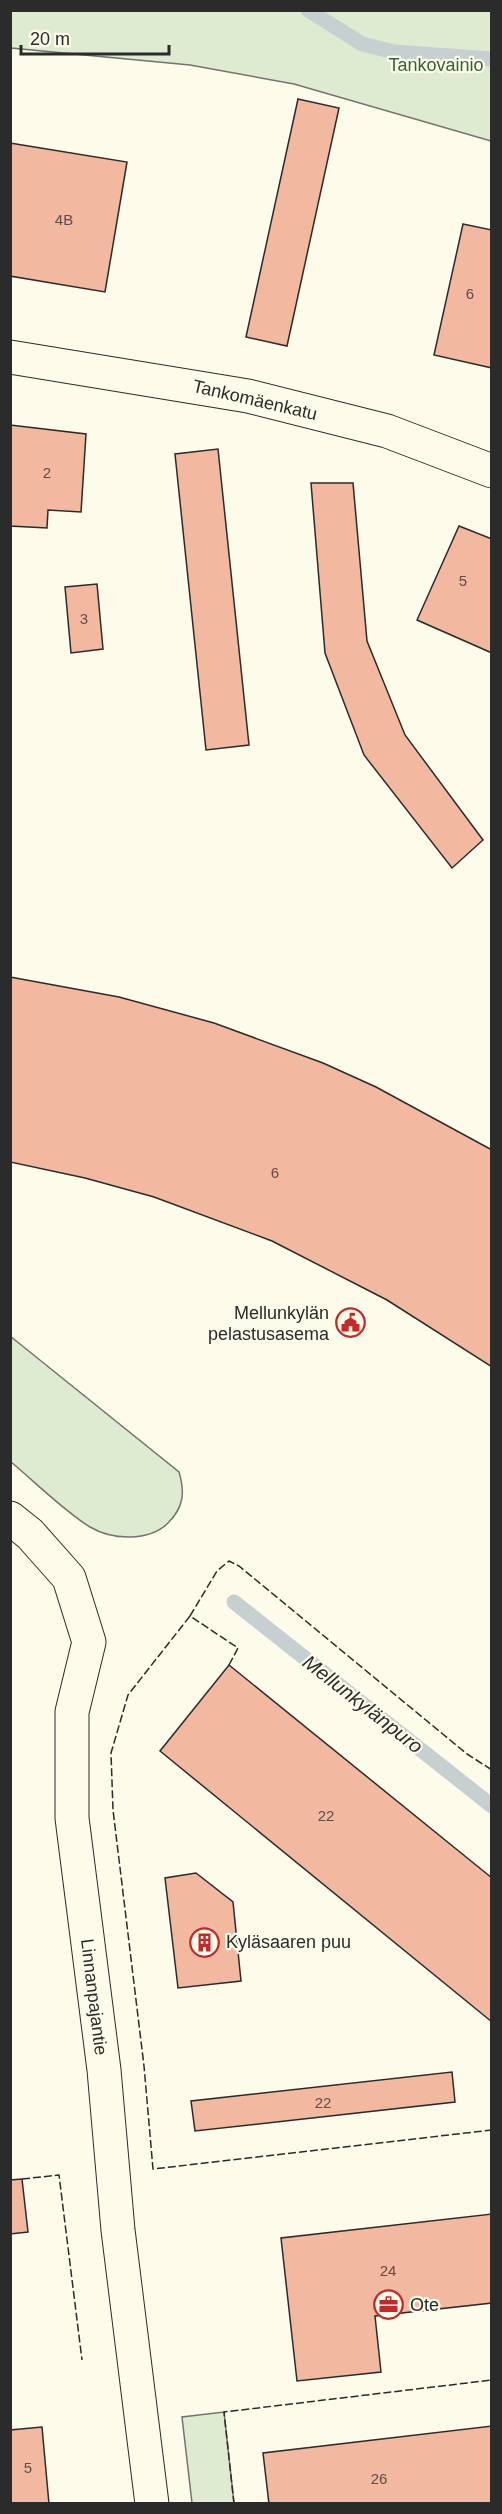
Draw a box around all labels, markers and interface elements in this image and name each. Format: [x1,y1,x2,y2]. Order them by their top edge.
scale bar [21,18,170,56]
text: 20 m [30,29,70,49]
park label: Tankovainio [388,55,484,75]
house number: 4B [55,211,73,228]
house number: 6 [466,285,474,302]
street label: Tankomäenkatu [191,376,319,424]
house number: 2 [43,464,51,481]
house number: 5 [459,572,467,589]
house number: 3 [80,610,88,627]
house number: 6 [271,1164,279,1181]
place label: Mellunkylän pelastusasema [208,1303,330,1344]
public building icon: Mellunkylän pelastusasema [334,1307,366,1339]
water label: Mellunkylänpuro [299,1650,427,1758]
house number: 22 [318,1807,334,1824]
building icon: Kyläsaaren puu [189,1926,221,1958]
place label: Kyläsaaren puu [226,1932,351,1952]
street label: Linnanpajantie [77,1938,111,2056]
house number: 22 [315,2094,331,2111]
house number: 24 [380,2262,396,2279]
office icon: Ote [373,2289,405,2321]
place label: Ote [410,2295,439,2315]
house number: 5 [24,2459,32,2476]
house number: 26 [371,2470,387,2487]

